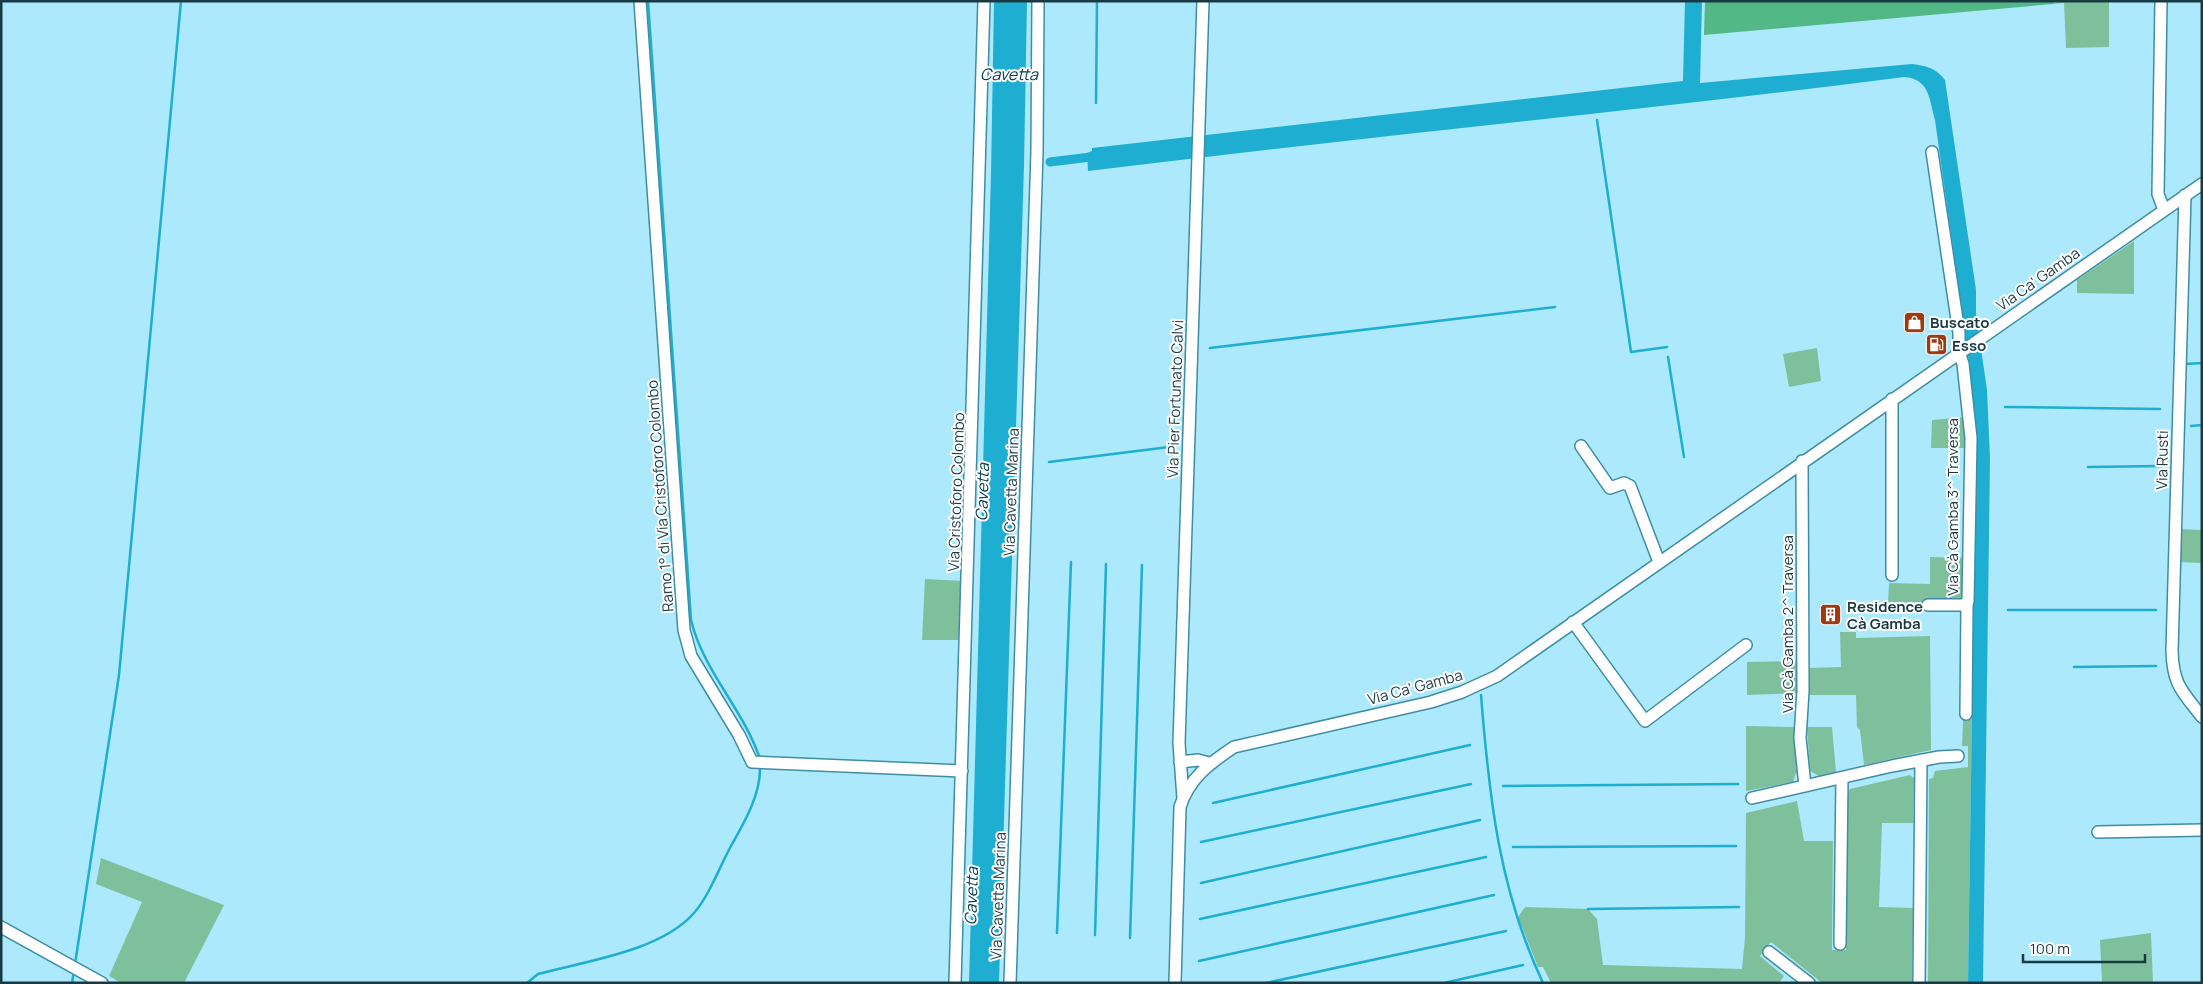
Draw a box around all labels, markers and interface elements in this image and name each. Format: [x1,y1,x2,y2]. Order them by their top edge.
water label: Cavetta [980,63,1039,85]
street label: Via Ca' Gamba [1992,242,2084,316]
shop icon: Buscato [1902,310,1926,334]
place label: Buscato [1930,312,1989,333]
street label: Via Pier Fortunato Calvi [1162,319,1188,479]
fuel station icon: Esso [1924,333,1948,357]
place label: Esso [1952,335,1986,356]
street label: Ramo 1° di Via Cristoforo Colombo [641,379,679,613]
street label: Via Cristoforo Colombo [943,412,969,572]
street label: Via Cà Gamba 3^ Traversa [1942,418,1963,596]
street label: Via Cavetta Marina [998,428,1024,556]
street label: Via Rusti [2151,430,2173,490]
water label: Cavetta [970,462,994,521]
street label: Via Cà Gamba 2^ Traversa [1777,535,1798,713]
place label: Residence Cà Gamba [1847,596,1923,634]
building icon: Residence Cà Gamba [1819,603,1843,627]
street label: Via Ca' Gamba [1365,664,1465,710]
street label: Via Cavetta Marina [985,832,1011,960]
water label: Cavetta [959,866,983,925]
scale bar [2023,932,2146,964]
text: 100 m [2030,938,2070,959]

